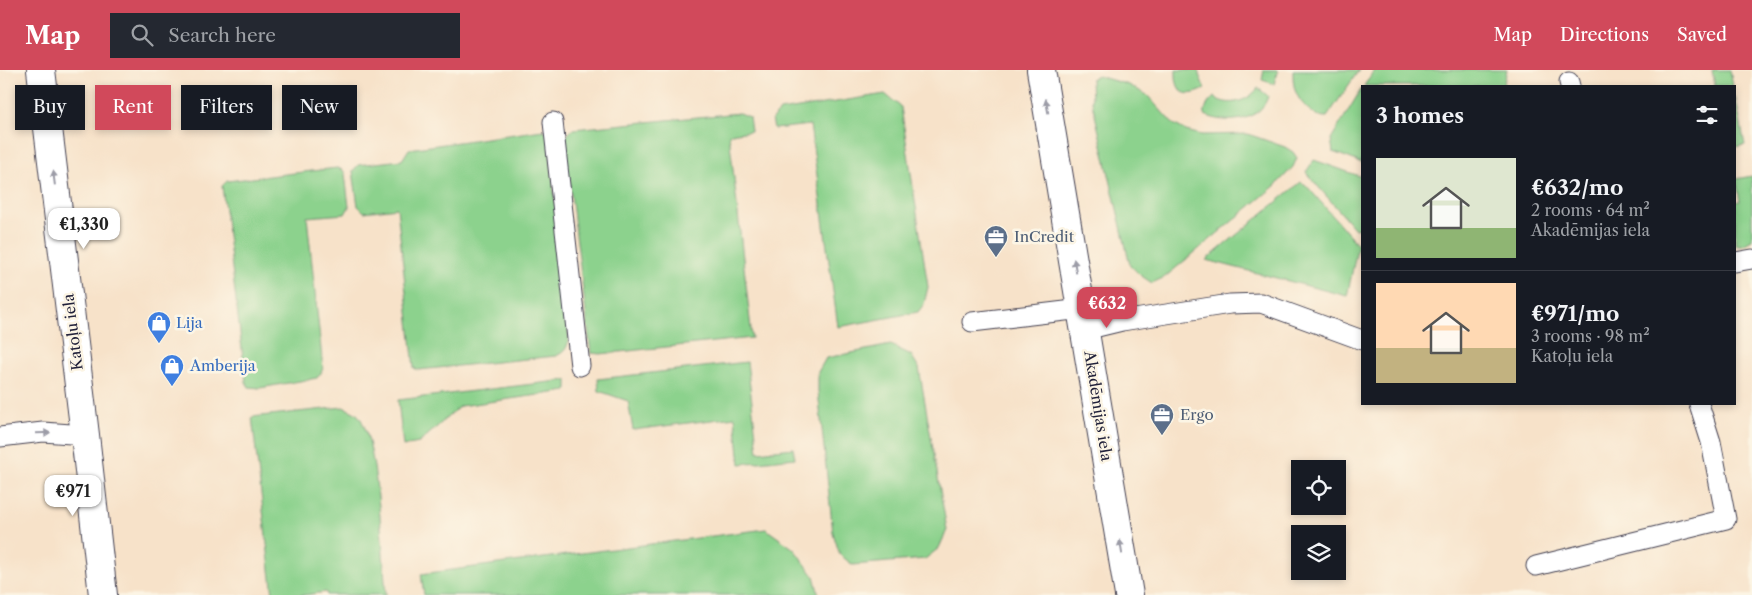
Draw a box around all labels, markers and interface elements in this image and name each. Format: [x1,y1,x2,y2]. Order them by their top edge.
search box [110,13,460,58]
text: Map [25,21,80,50]
icon: search [128,21,156,49]
text: Search here [168,24,276,47]
text: Map [1493,24,1532,46]
text: Directions [1560,24,1649,46]
text: Saved [1677,24,1727,46]
chip: Buy [15,85,85,130]
chip: Rent [95,85,171,130]
chip: Filters [181,85,272,130]
chip: New [282,85,357,130]
one-way arrow [1043,97,1051,113]
icon: filters [1693,101,1721,129]
text: 3 homes [1376,103,1464,128]
one-way arrow [50,170,58,186]
text: €632/mo [1531,175,1623,200]
icon: home [1416,178,1476,238]
text: 2 rooms · 64 m² [1531,200,1650,220]
pin: €1,330 [43,208,125,250]
text: €1,330 [59,214,109,234]
text: Akadēmijas iela [1531,220,1650,240]
office icon: InCredit [983,224,1009,258]
place label: InCredit [1014,227,1075,246]
one-way arrow [1070,257,1078,273]
pin: €632 [1077,286,1137,329]
street label: Katoļu iela [58,293,87,371]
text: €632 [1088,293,1126,313]
text: €971/mo [1531,301,1619,326]
icon: home [1416,303,1476,363]
shop icon: Lija [146,310,172,344]
place label: Lija [176,313,203,332]
text: 3 rooms · 98 m² [1531,326,1650,346]
text: Katoļu iela [1531,346,1613,366]
street label: Akadēmijas iela [1080,348,1117,463]
shop icon: Amberija [159,353,185,387]
place label: Amberija [189,356,256,375]
office icon: Ergo [1149,402,1175,436]
place label: Ergo [1180,405,1214,424]
one-way arrow [35,429,51,437]
map controls [1291,460,1346,580]
button: locate [1291,460,1346,515]
pin: €971 [43,474,103,517]
text: €971 [55,481,91,501]
button: layers [1291,525,1346,580]
one-way arrow [1117,539,1125,555]

